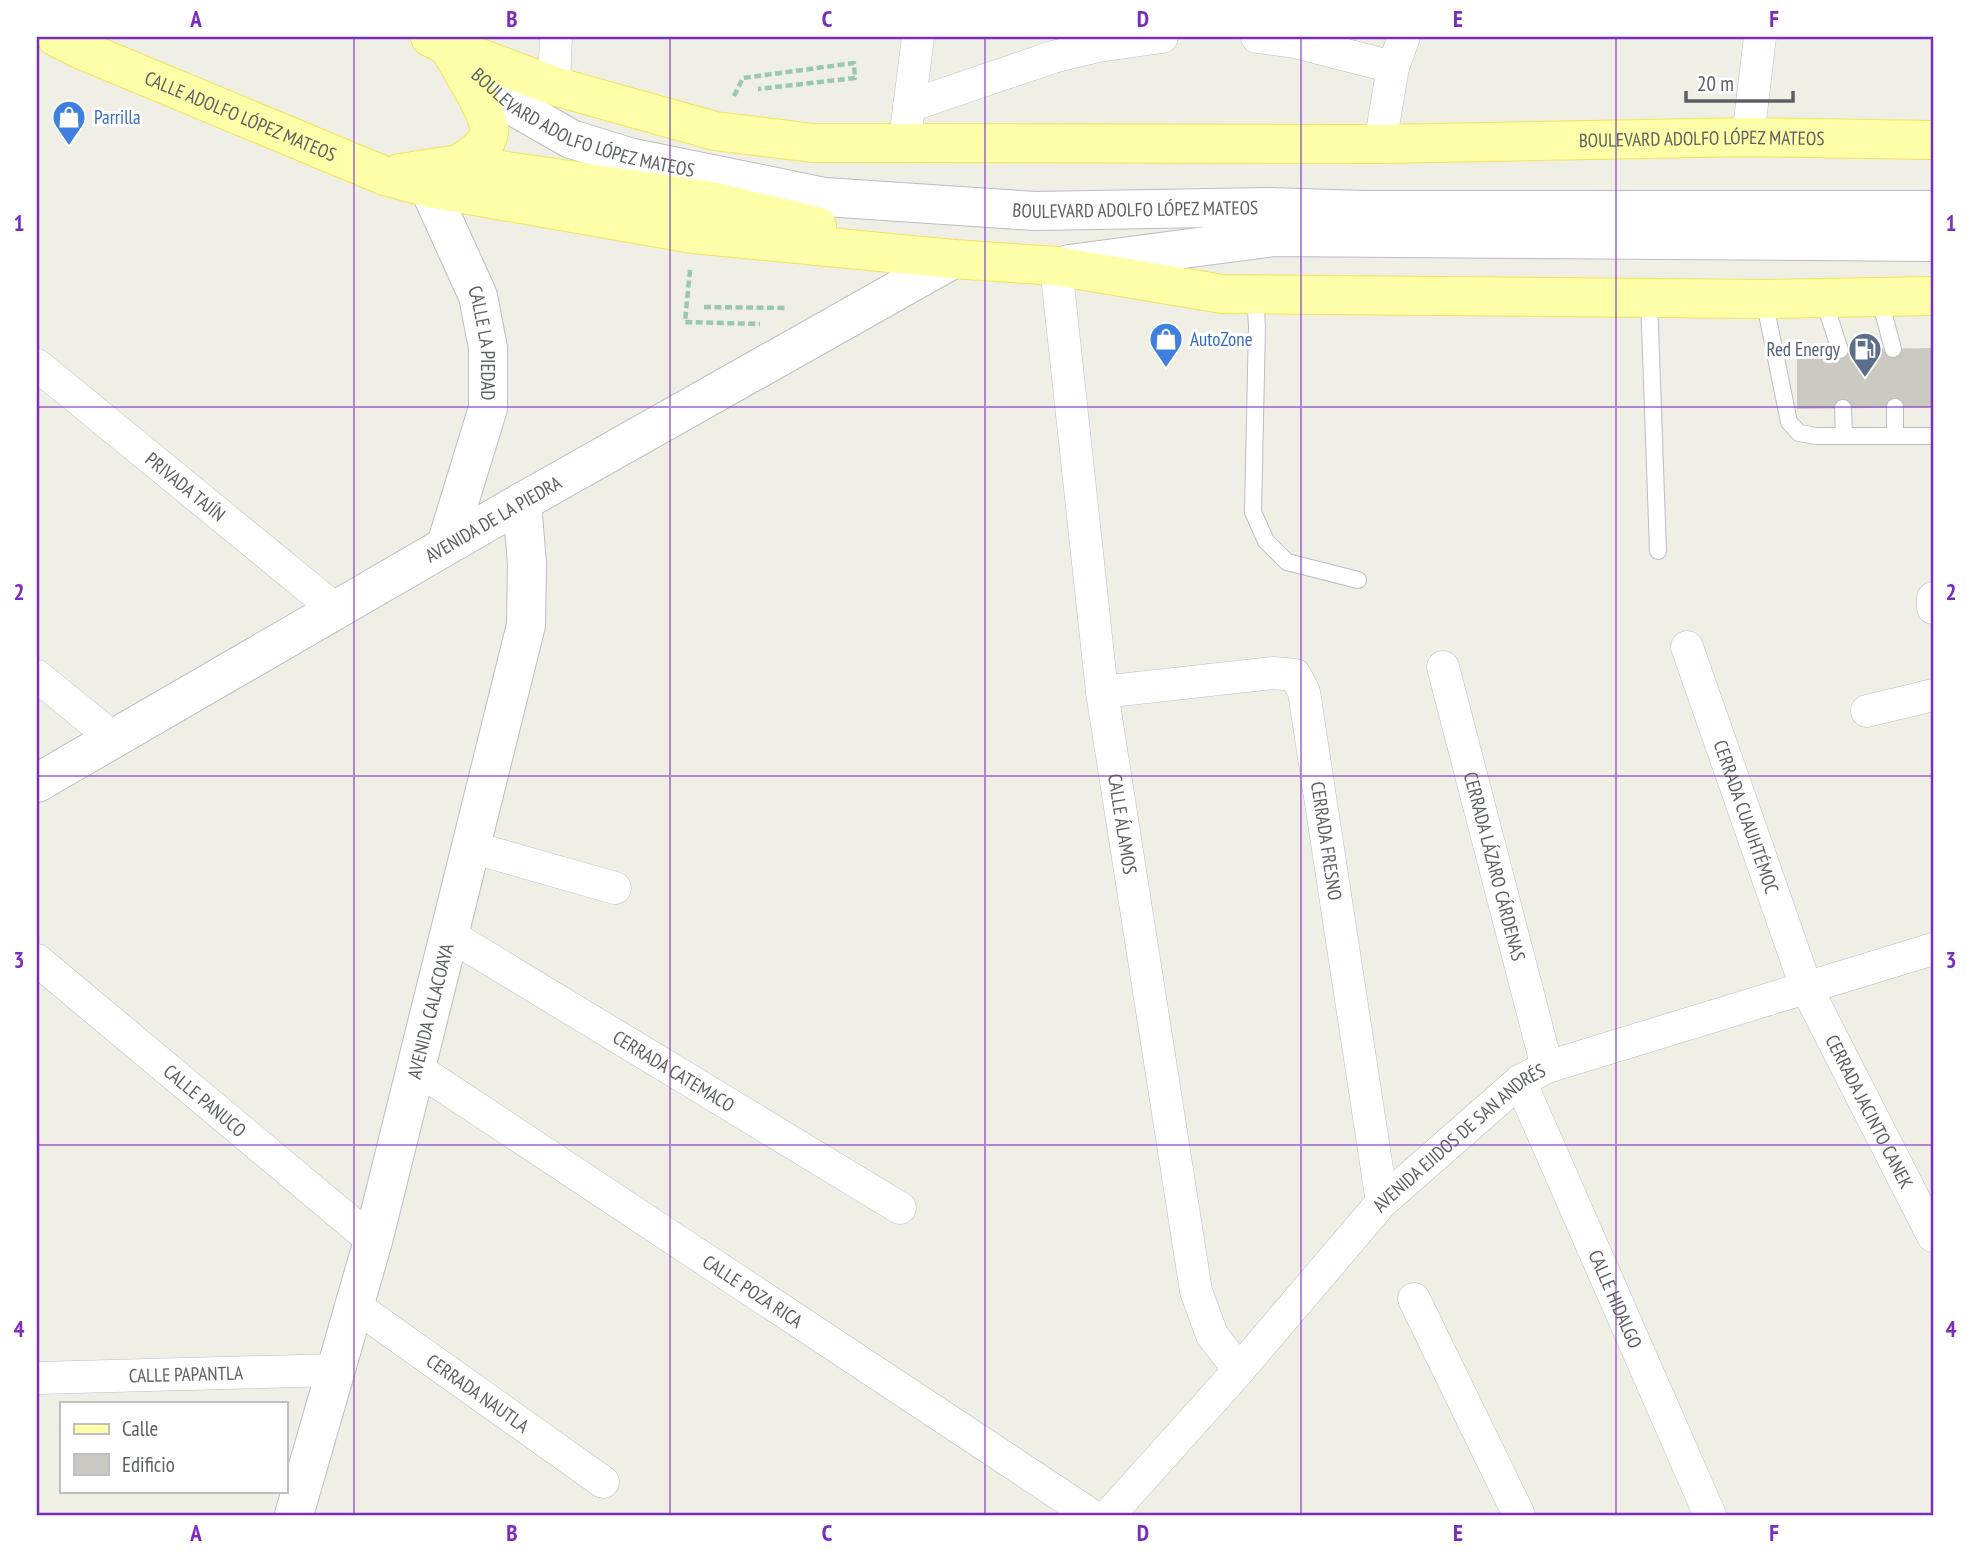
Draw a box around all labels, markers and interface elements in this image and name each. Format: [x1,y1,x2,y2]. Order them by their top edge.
text: A [189,4,202,33]
text: B [506,4,518,33]
text: C [822,4,833,33]
text: D [1137,4,1149,33]
text: E [1453,4,1463,33]
text: F [1769,4,1779,33]
scale bar [1686,60,1793,104]
street label: BOULEVARD ADOLFO LÓPEZ MATEOS [467,62,697,182]
street label: CALLE ADOLFO LÓPEZ MATEOS [141,66,340,167]
text: 20 m [1697,70,1734,97]
shop icon: Parrilla [50,98,88,147]
place label: Parrilla [94,105,141,129]
street label: BOULEVARD ADOLFO LÓPEZ MATEOS [1579,125,1825,152]
street label: BOULEVARD ADOLFO LÓPEZ MATEOS [1012,195,1258,223]
text: 1 [14,208,25,237]
text: 1 [1946,208,1957,237]
street label: CALLE LA PIEDAD [463,282,500,400]
shop icon: AutoZone [1147,320,1185,369]
place label: AutoZone [1190,327,1253,351]
fuel station icon: Red Energy [1846,330,1884,379]
place label: Red Energy [1767,337,1841,361]
street label: PRIVADA TAJÍN [141,447,230,526]
street label: AVENIDA DE LA PIEDRA [421,470,565,568]
text: 2 [14,577,25,606]
text: 2 [1946,577,1957,606]
street label: CERRADA CUAUHTÉMOC [1708,737,1785,897]
street label: CERRADA LÁZARO CÁRDENAS [1459,769,1531,963]
street label: CALLE ÁLAMOS [1103,772,1142,876]
street label: CERRADA FRESNO [1306,780,1348,902]
street label: AVENIDA CALACOAYA [402,941,458,1081]
text: 3 [14,945,25,974]
text: 3 [1946,945,1957,974]
street label: CERRADA CATEMACO [609,1025,739,1117]
street label: CERRADA JACINTO CANEK [1820,1031,1919,1192]
street label: AVENIDA EJIDOS DE SAN ANDRÉS [1367,1058,1549,1217]
street label: CALLE PANUCO [159,1059,251,1142]
street label: CALLE HIDALGO [1583,1246,1647,1352]
street label: CALLE POZA RICA [698,1249,807,1333]
text: 4 [14,1314,25,1343]
text: 4 [1946,1314,1957,1343]
street label: CERRADA NAUTLA [422,1348,534,1438]
street label: CALLE PAPANTLA [129,1360,243,1388]
legend [60,1402,287,1492]
text: Calle [122,1415,158,1442]
text: Edificio [122,1451,175,1478]
text: A [189,1518,202,1547]
text: B [506,1518,518,1547]
text: C [822,1518,833,1547]
text: D [1137,1518,1149,1547]
text: E [1453,1518,1463,1547]
text: F [1769,1518,1779,1547]

